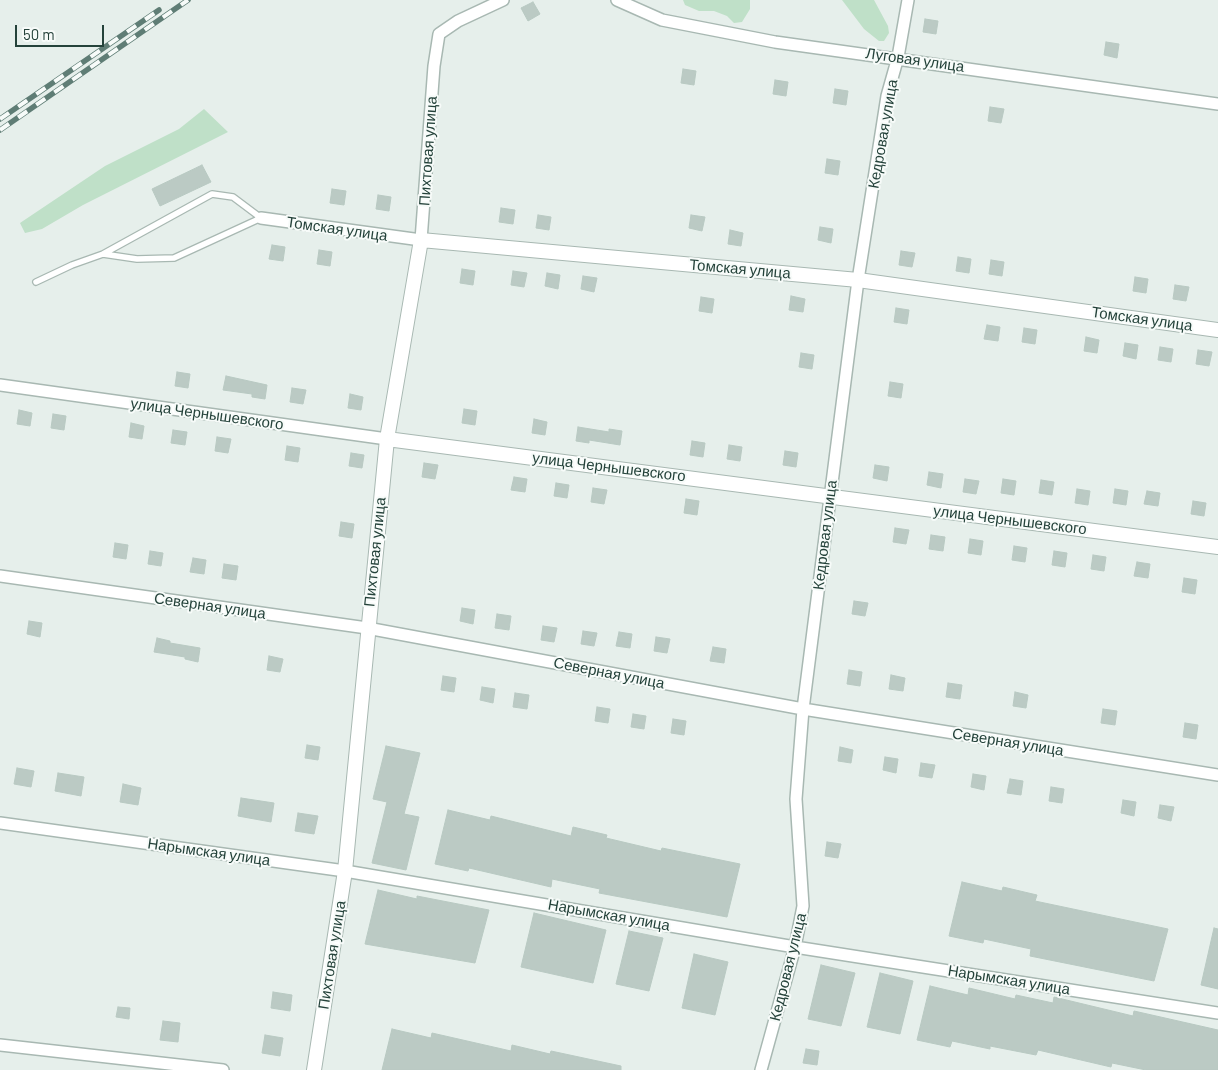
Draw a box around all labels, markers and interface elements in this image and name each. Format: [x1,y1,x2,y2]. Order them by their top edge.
scale bar [18,15,106,47]
text: 50 m [23,25,55,43]
street label: Луговая улица [864,44,966,76]
street label: Кедровая улица [865,78,901,190]
street label: Пихтовая улица [415,95,441,207]
street label: Томская улица [285,213,389,245]
street label: Томская улица [689,256,791,282]
street label: Томская улица [1090,303,1194,335]
street label: улица Чернышевского [129,394,285,434]
street label: улица Чернышевского [531,449,687,485]
street label: Кедровая улица [809,479,841,591]
street label: Пихтовая улица [360,496,390,608]
street label: улица Чернышевского [932,502,1088,538]
street label: Северная улица [153,589,267,623]
street label: Северная улица [552,653,666,693]
street label: Северная улица [951,724,1065,760]
street label: Нарымская улица [146,834,272,870]
street label: Нарымская улица [547,895,671,935]
street label: Пихтовая улица [315,899,349,1011]
street label: Кедровая улица [766,911,810,1023]
street label: Нарымская улица [947,961,1071,999]

